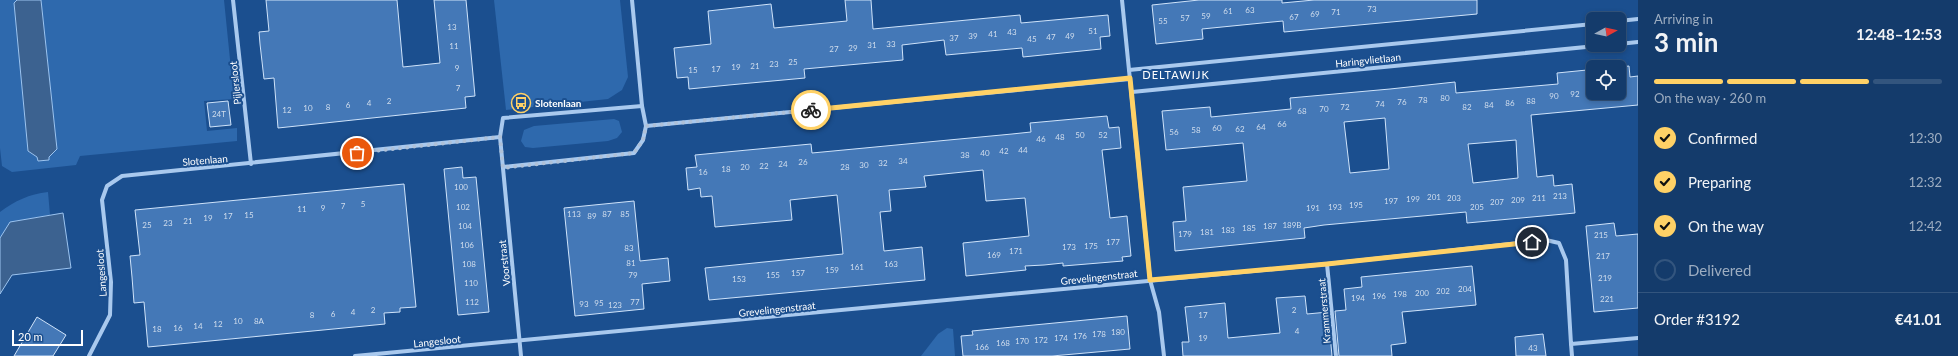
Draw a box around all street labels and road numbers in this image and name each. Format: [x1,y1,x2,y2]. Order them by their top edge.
street label: Haringvlietlaan [1335,51,1401,69]
street label: Pijlersloot [227,60,243,105]
street label: Slotenlaan [182,152,228,168]
street label: Voorstraat [496,239,512,286]
street label: Langesloot [93,248,109,297]
street label: Grevelingenstraat [1060,267,1139,287]
street label: Krammerstraat [1315,277,1333,344]
street label: Grevelingenstraat [738,299,817,319]
street label: Langesloot [413,333,462,349]

